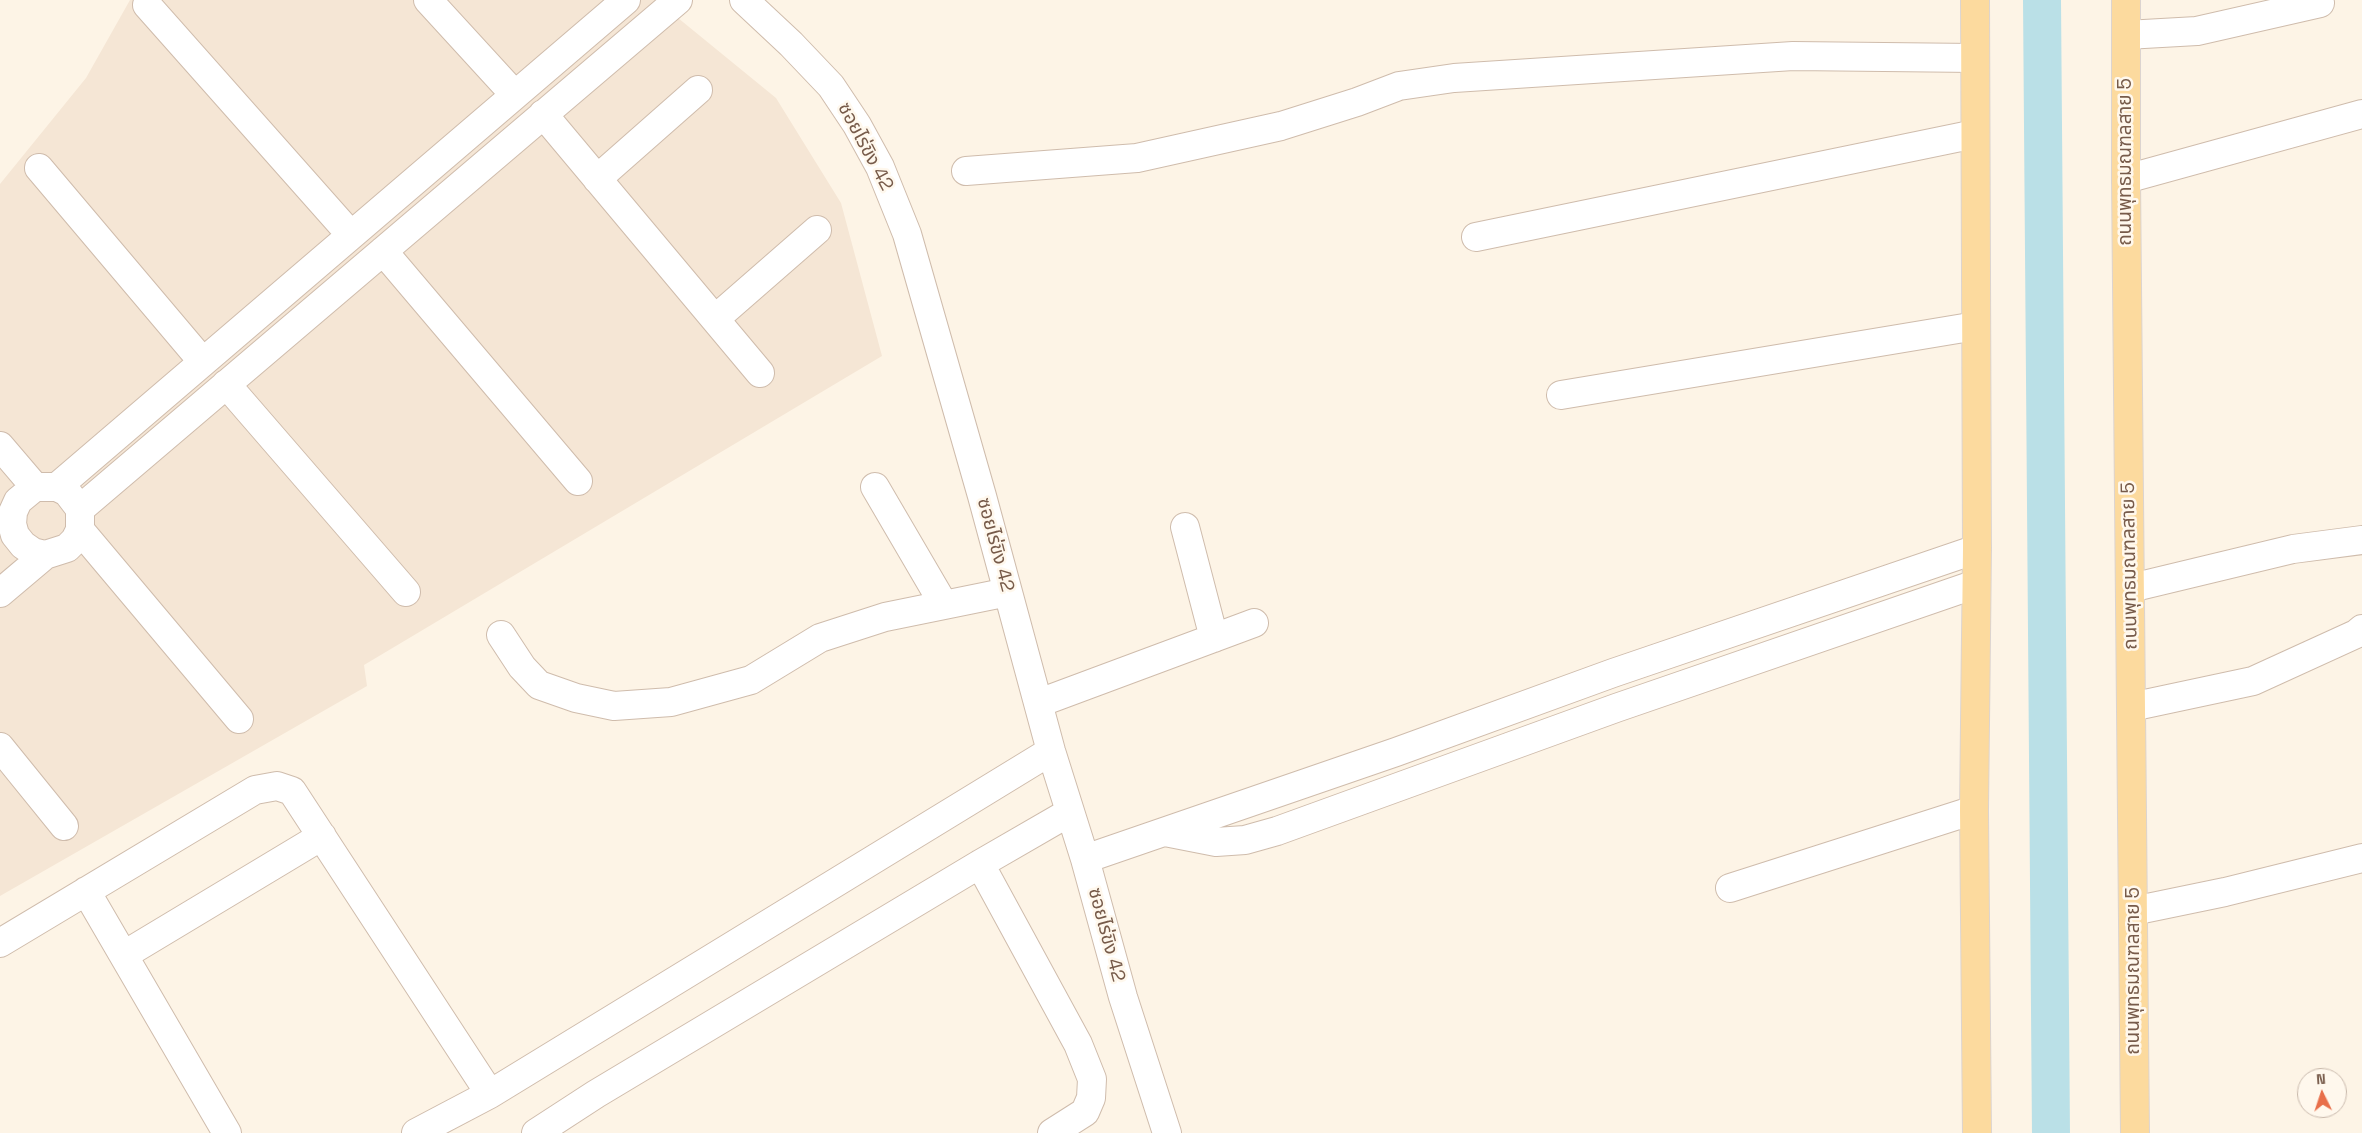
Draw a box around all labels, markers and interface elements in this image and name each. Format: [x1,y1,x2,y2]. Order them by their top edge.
street label: ถนนพุทธมณฑลสาย 5 [2115,78,2137,246]
street label: ซอยไร่ขิง 42 [832,99,898,195]
street label: ถนนพุทธมณฑลสาย 5 [2117,482,2143,650]
street label: ซอยไร่ขิง 42 [972,495,1018,595]
street label: ซอยไร่ขิง 42 [1083,885,1129,985]
street label: ถนนพุทธมณฑลสาย 5 [2123,887,2145,1055]
north arrow [2297,1068,2347,1118]
text: N [2316,1070,2326,1088]

